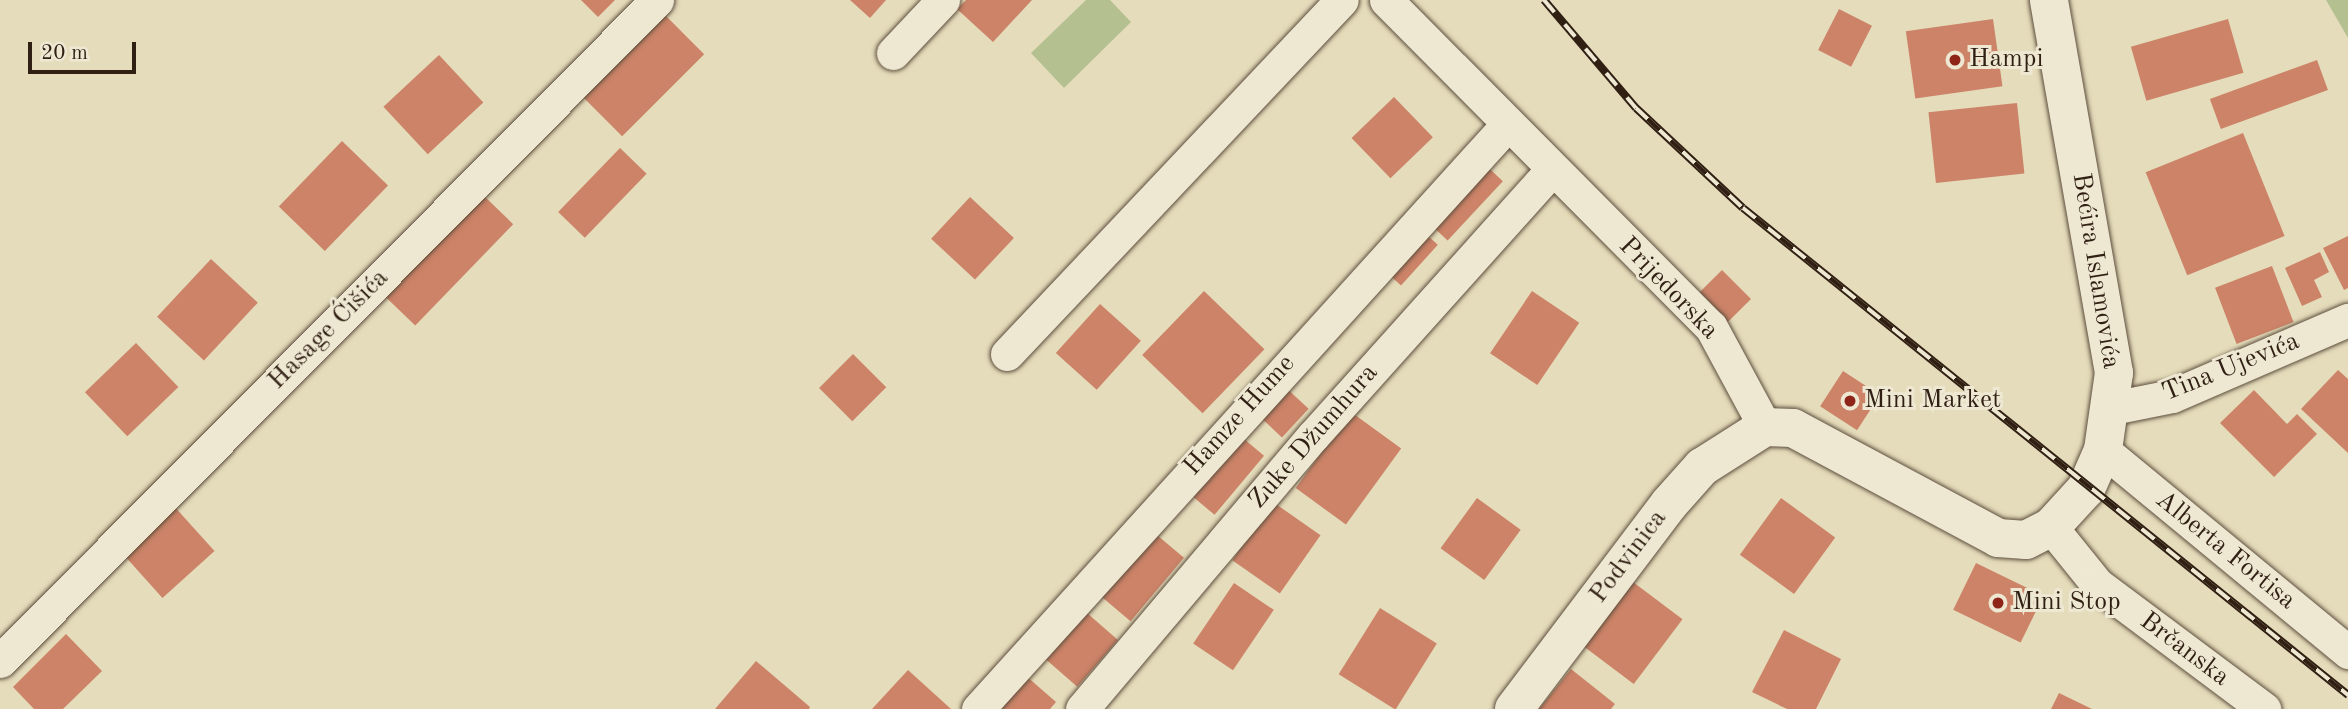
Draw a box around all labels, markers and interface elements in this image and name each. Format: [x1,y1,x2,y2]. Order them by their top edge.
scale bar [32,28,140,72]
text: 20 m [41,43,88,64]
place label: Hampi [1969,44,2043,76]
marker: Hampi [1947,52,1963,68]
street label: Bećira Islamovića [2064,171,2126,371]
street label: Prijedorska [1611,231,1725,347]
street label: Hasage Ćišića [262,263,396,397]
street label: Tina Ujevića [2158,326,2304,410]
street label: Hamze Hume [1178,349,1302,483]
street label: Zuke Džumhura [1243,358,1385,516]
place label: Mini Market [1864,385,2001,417]
marker: Mini Market [1842,393,1858,409]
street label: Alberta Fortisa [2149,485,2301,617]
street label: Podvinica [1584,504,1674,610]
place label: Mini Stop [2012,587,2121,619]
marker: Mini Stop [1990,595,2006,611]
street label: Brčanska [2133,606,2235,694]

